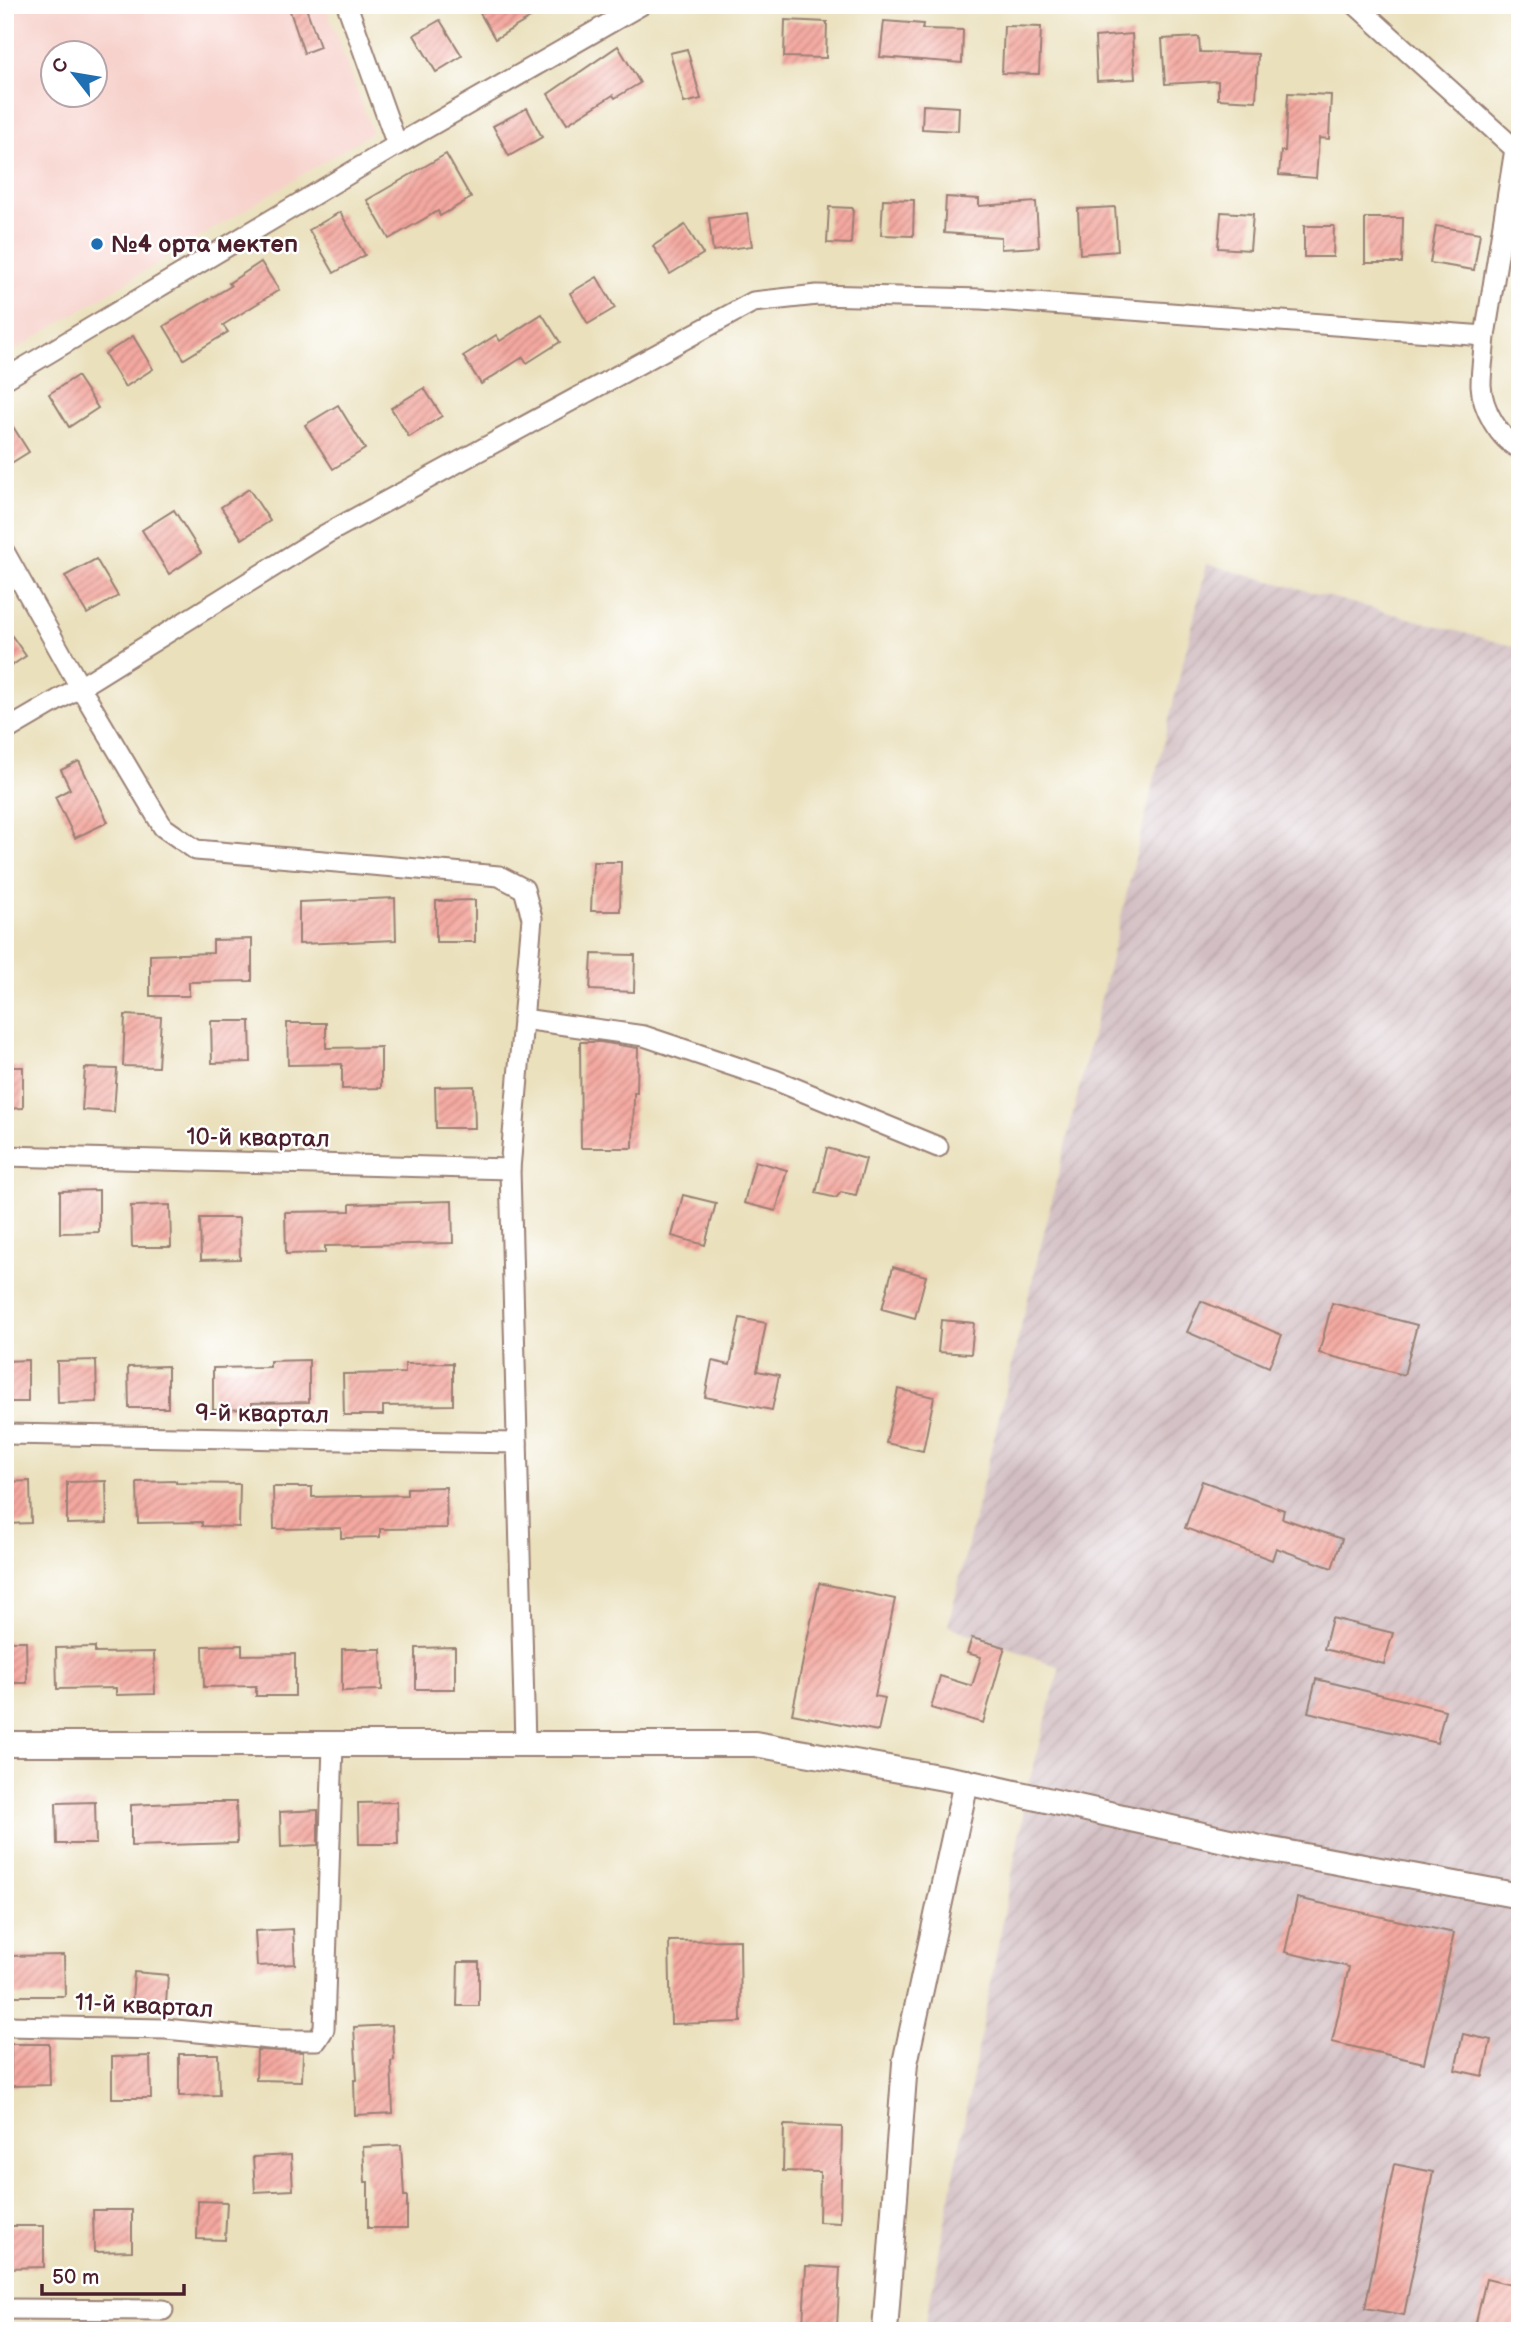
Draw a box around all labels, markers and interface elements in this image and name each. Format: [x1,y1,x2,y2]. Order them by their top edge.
north arrow [38,38,108,108]
text: С [47,54,74,78]
place label: №4 орта мектеп [111,230,298,259]
marker: №4 орта мектеп [89,236,105,252]
street label: 10-й квартал [186,1122,330,1154]
street label: 9-й квартал [195,1398,329,1430]
street label: 11-й квартал [74,1988,214,2024]
scale bar [42,2252,184,2296]
text: 50 m [52,2265,99,2290]

